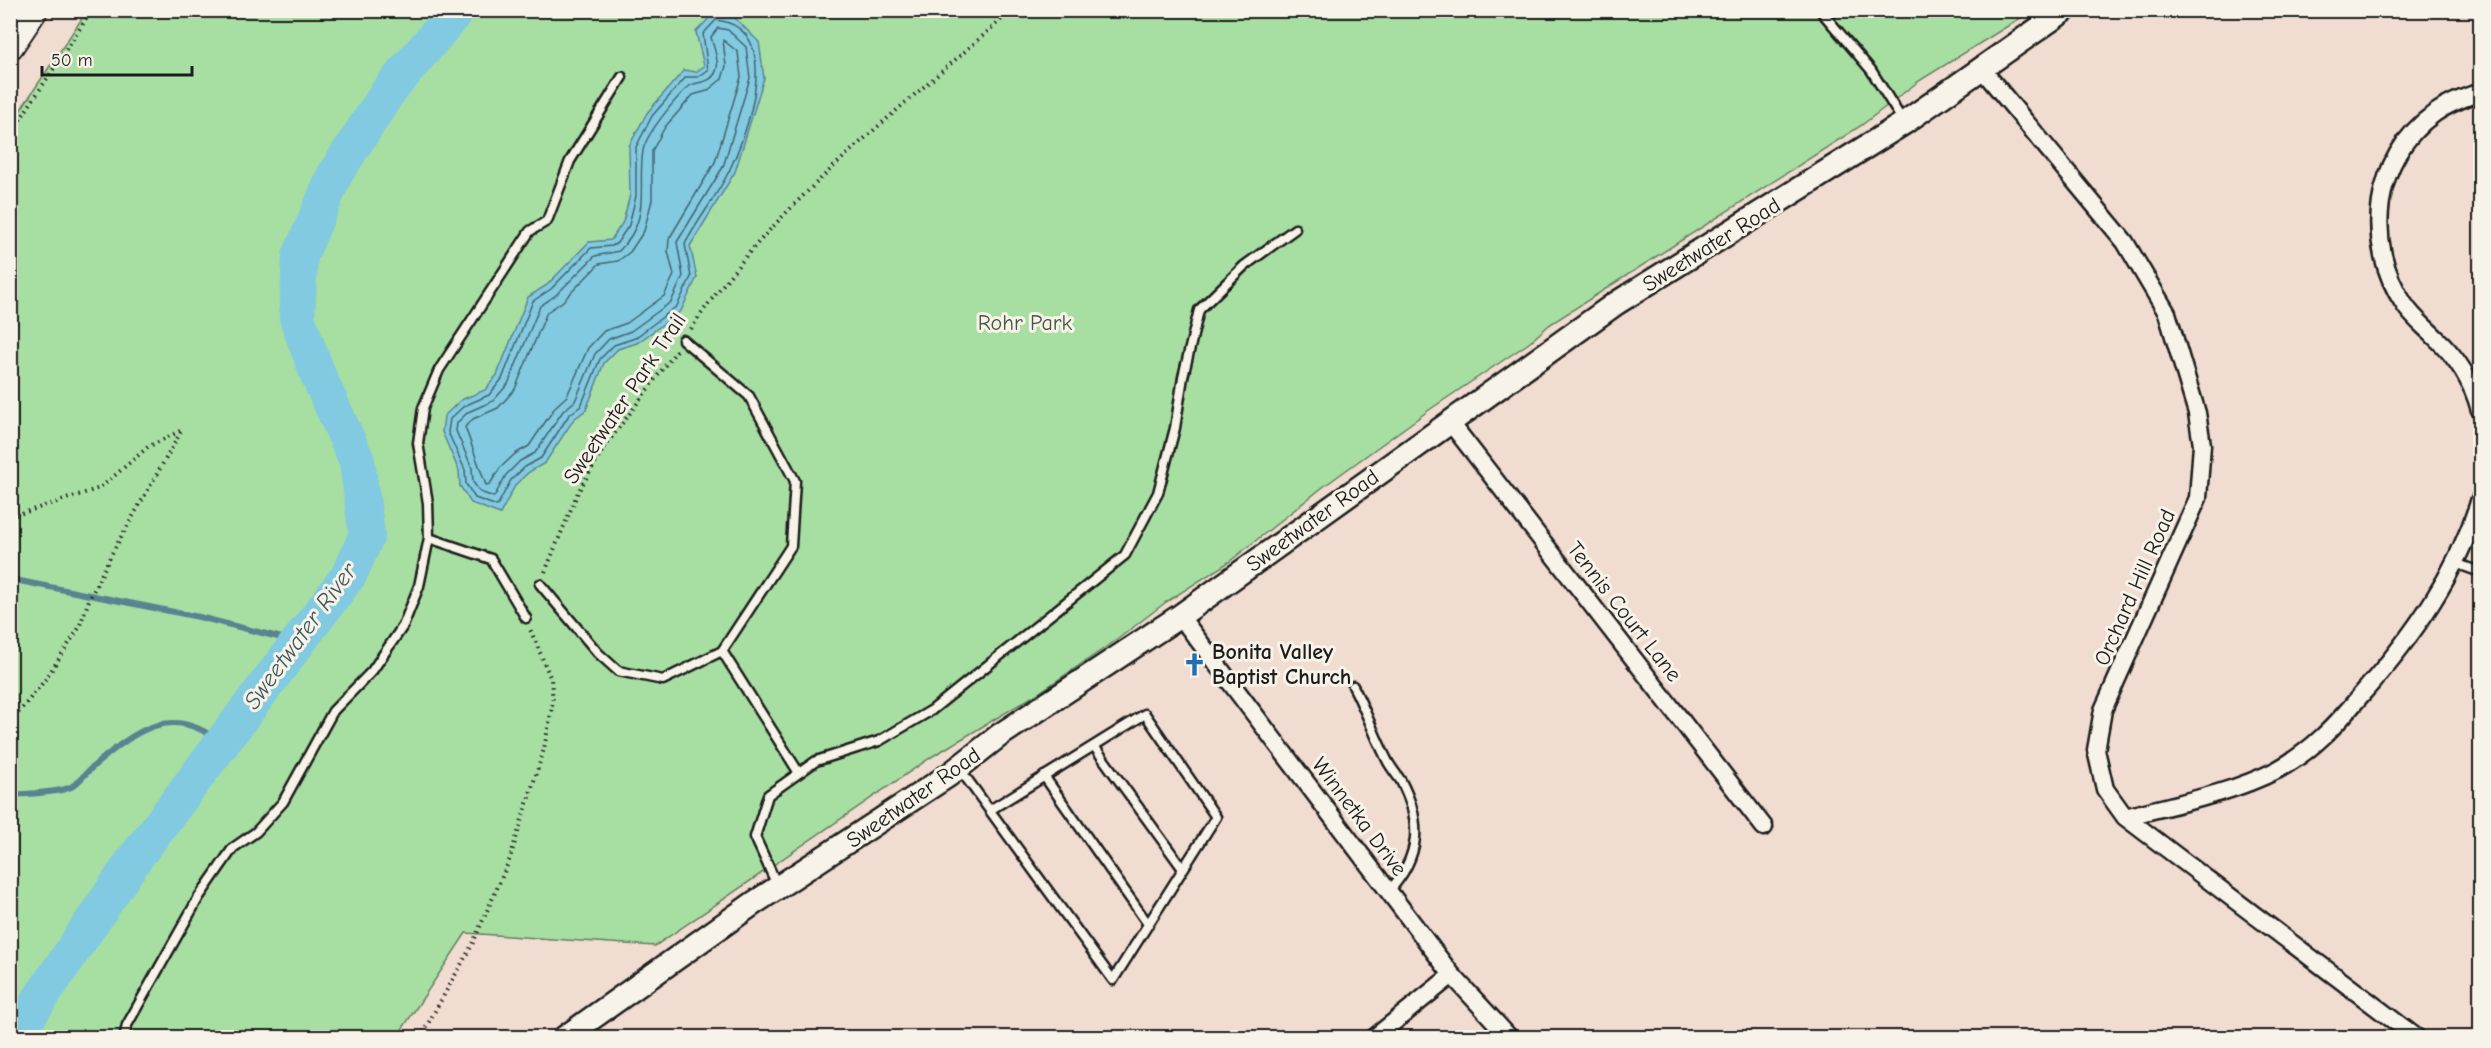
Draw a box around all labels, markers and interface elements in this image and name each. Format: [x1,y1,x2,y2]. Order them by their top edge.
scale bar [42,39,192,77]
text: 50 m [51,50,93,71]
street label: Sweetwater Road [1638,192,1785,298]
street label: Sweetwater Park Trail [558,308,692,489]
park label: Rohr Park [978,310,1073,336]
street label: Sweetwater Road [1241,464,1384,578]
street label: Orchard Hill Road [2089,505,2181,670]
street label: Tennis Court Lane [1561,536,1687,687]
water label: Sweetwater River [238,556,363,714]
place label: Bonita Valley Baptist Church [1212,639,1351,690]
church icon: Bonita Valley Baptist Church [1181,651,1207,677]
street label: Sweetwater Road [842,742,986,854]
street label: Winnetka Drive [1306,752,1412,881]

